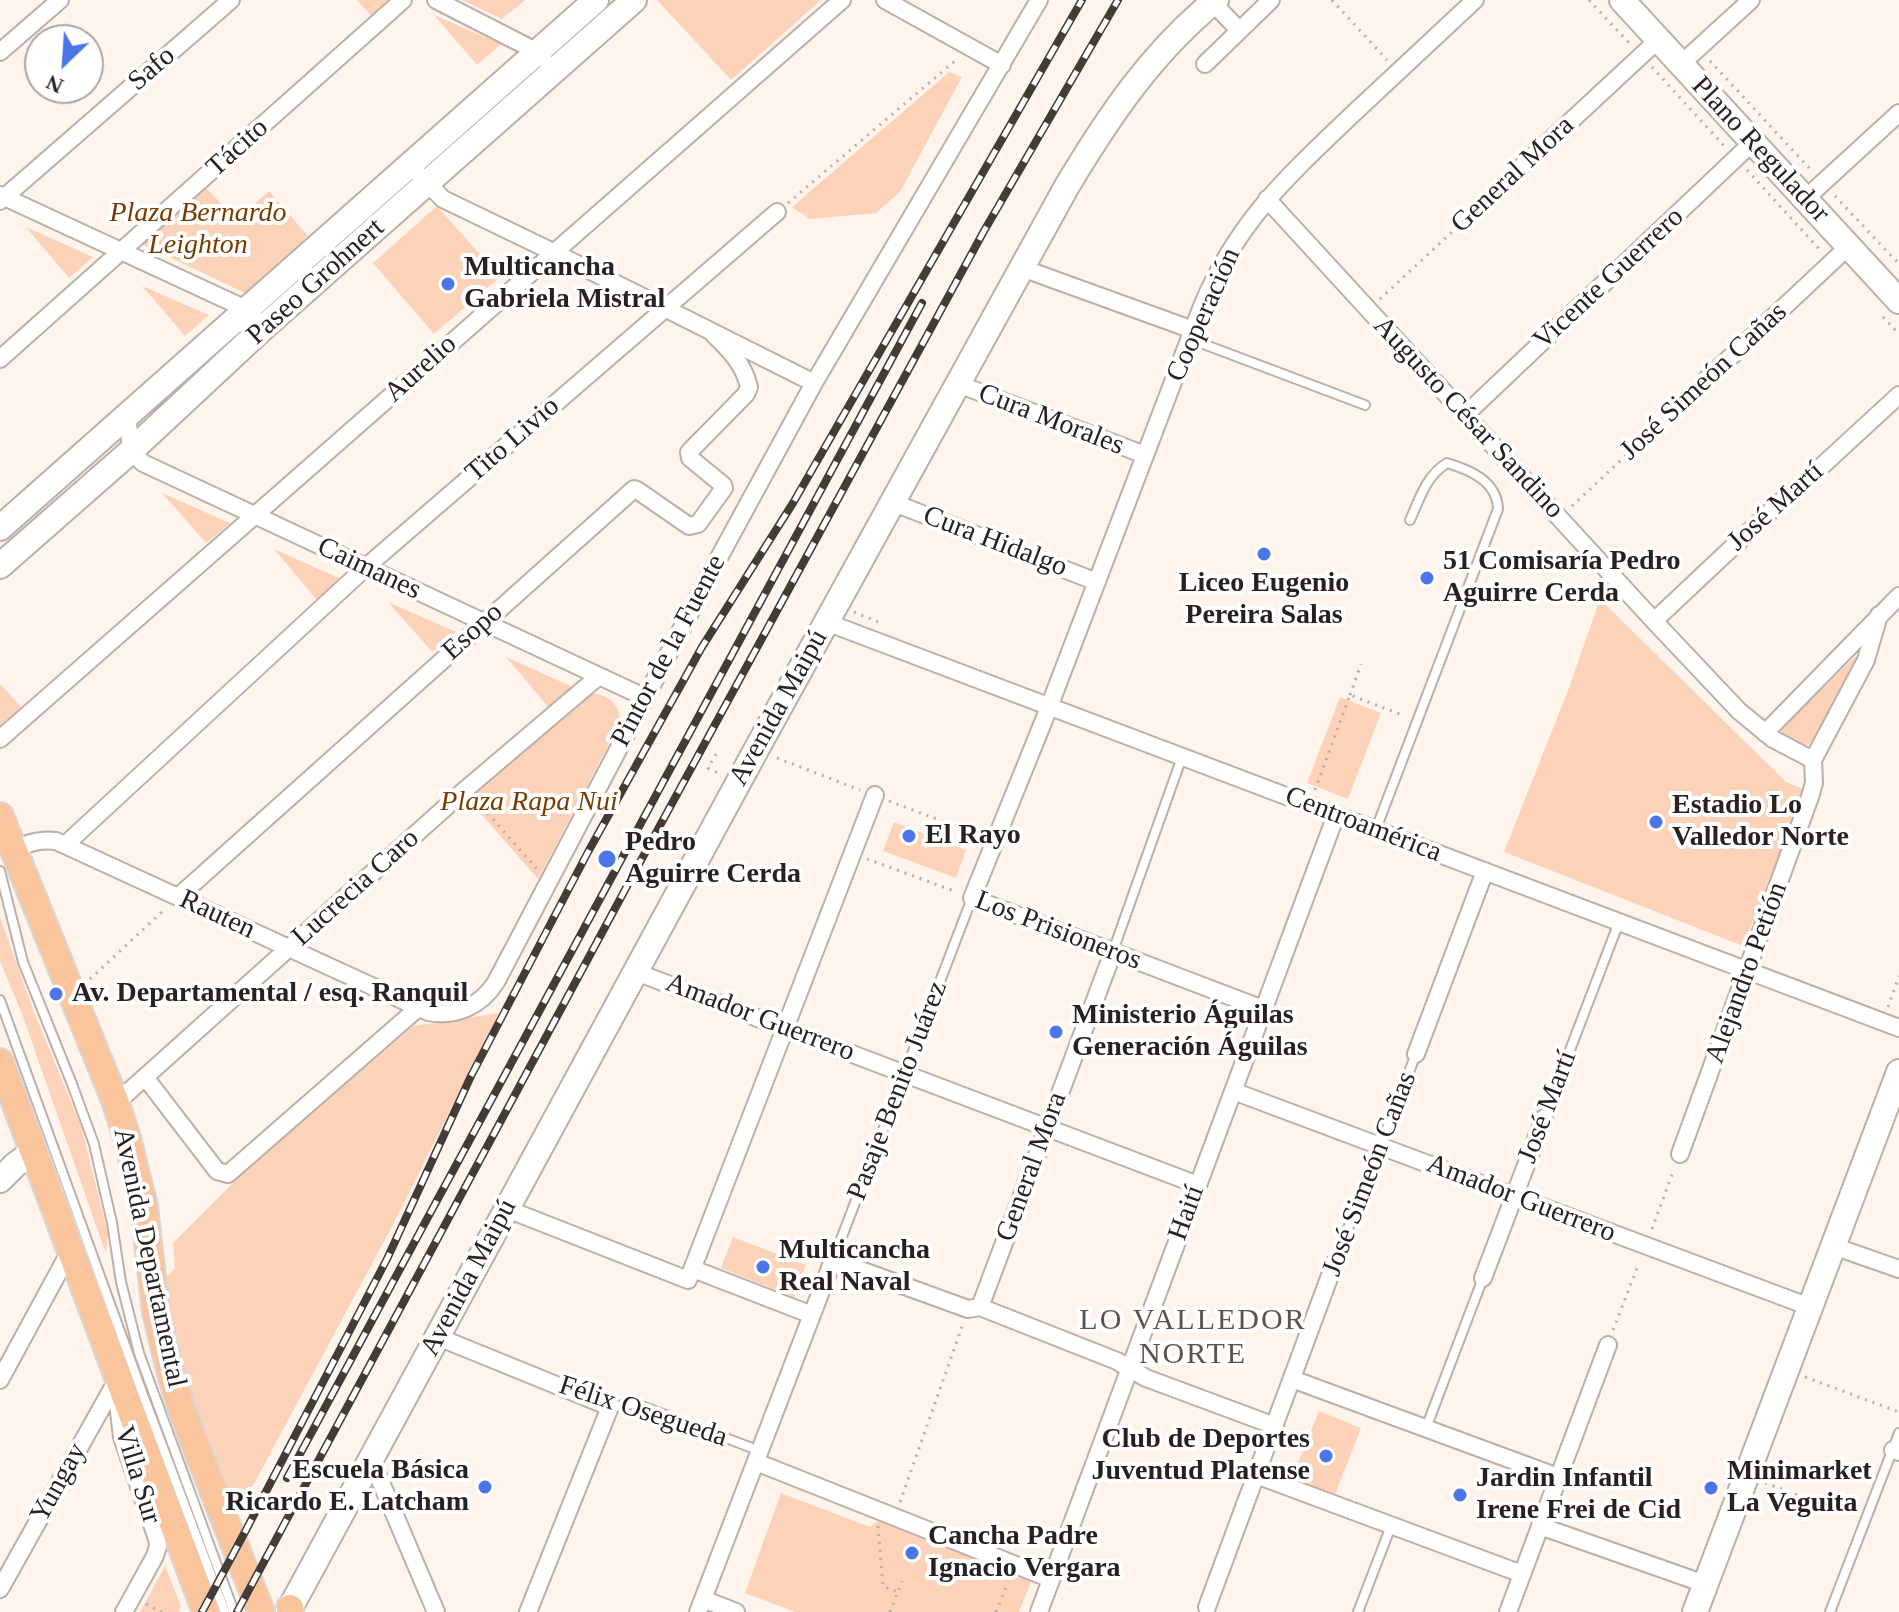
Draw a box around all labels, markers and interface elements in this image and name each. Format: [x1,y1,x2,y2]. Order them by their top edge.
north arrow [24,24,104,104]
street label: Safo [122,39,182,99]
text: N [42,70,67,99]
street label: Plano Regulador [1684,70,1836,230]
street label: General Mora [1444,109,1582,241]
street label: Tácito [200,112,276,184]
park label: Plaza Bernardo Leighton [109,197,287,263]
street label: Vicente Guerrero [1527,201,1691,357]
street label: Paseo Grohnert [240,212,392,352]
street label: Cooperación [1160,243,1248,387]
place label: Multicancha Gabriela Mistral [464,251,665,317]
marker: Multicancha Gabriela Mistral [439,275,457,293]
street label: José Simeón Cañas [1613,296,1795,468]
street label: Augusto César Sandino [1366,310,1570,526]
street label: Aurelio [378,328,464,410]
street label: Cura Morales [973,377,1129,463]
street label: Tito Livio [459,390,567,490]
street label: José Martí [1721,455,1831,559]
street label: Cura Hidalgo [918,499,1072,585]
street label: Caimanes [312,530,426,608]
marker: Liceo Eugenio Pereira Salas [1255,545,1273,563]
place label: 51 Comisaría Pedro Aguirre Cerda [1443,545,1680,611]
street label: Pintor de la Fuente [604,549,734,753]
place label: Liceo Eugenio Pereira Salas [1179,567,1349,633]
marker: 51 Comisaría Pedro Aguirre Cerda [1418,569,1436,587]
street label: Esopo [436,596,510,668]
street label: Avenida Maipú [722,624,836,792]
street label: Centroamérica [1280,780,1446,870]
park label: Plaza Rapa Nui [440,786,618,820]
place label: Estadio Lo Valledor Norte [1672,789,1849,855]
marker: Estadio Lo Valledor Norte [1647,813,1665,831]
place label: El Rayo [925,819,1021,853]
street label: Lucrecia Caro [286,822,426,954]
place label: Pedro Aguirre Cerda [625,826,801,892]
marker: El Rayo [900,827,918,845]
marker: Pedro Aguirre Cerda [596,848,618,870]
street label: Alejandro Petión [1699,878,1795,1068]
street label: Rauten [174,883,260,947]
street label: Los Prisioneros [970,884,1146,978]
street label: Amador Guerrero [661,967,859,1069]
place label: Av. Departamental / esq. Ranquil [72,977,468,1011]
street label: Pasaje Benito Juárez [841,977,955,1205]
marker: Av. Departamental / esq. Ranquil [47,985,65,1003]
place label: Ministerio Águilas Generación Águilas [1072,999,1308,1065]
marker: Ministerio Águilas Generación Águilas [1047,1023,1065,1041]
street label: José Martí [1511,1046,1585,1168]
street label: José Simeón Cañas [1316,1067,1424,1281]
street label: General Mora [989,1088,1075,1246]
street label: Avenida Departamental [105,1125,193,1391]
street label: Amador Guerrero [1422,1148,1620,1250]
street label: Haití [1162,1181,1212,1245]
street label: Avenida Maipú [414,1194,524,1362]
place label: Multicancha Real Naval [779,1234,930,1300]
marker: Multicancha Real Naval [754,1258,772,1276]
district label: LO VALLEDOR NORTE [1079,1303,1307,1374]
street label: Félix Osegueda [555,1369,731,1455]
street label: Villa Sur [106,1422,168,1528]
place label: Club de Deportes Juventud Platense [1091,1423,1310,1489]
street label: Yungay [24,1437,94,1529]
marker: Club de Deportes Juventud Platense [1317,1447,1335,1465]
place label: Escuela Básica Ricardo E. Latcham [226,1454,469,1520]
place label: Minimarket La Veguita [1727,1455,1872,1521]
place label: Jardin Infantil Irene Frei de Cid [1476,1462,1681,1528]
marker: Escuela Básica Ricardo E. Latcham [476,1478,494,1496]
marker: Minimarket La Veguita [1702,1479,1720,1497]
marker: Jardin Infantil Irene Frei de Cid [1451,1486,1469,1504]
place label: Cancha Padre Ignacio Vergara [928,1520,1121,1586]
marker: Cancha Padre Ignacio Vergara [903,1544,921,1562]

